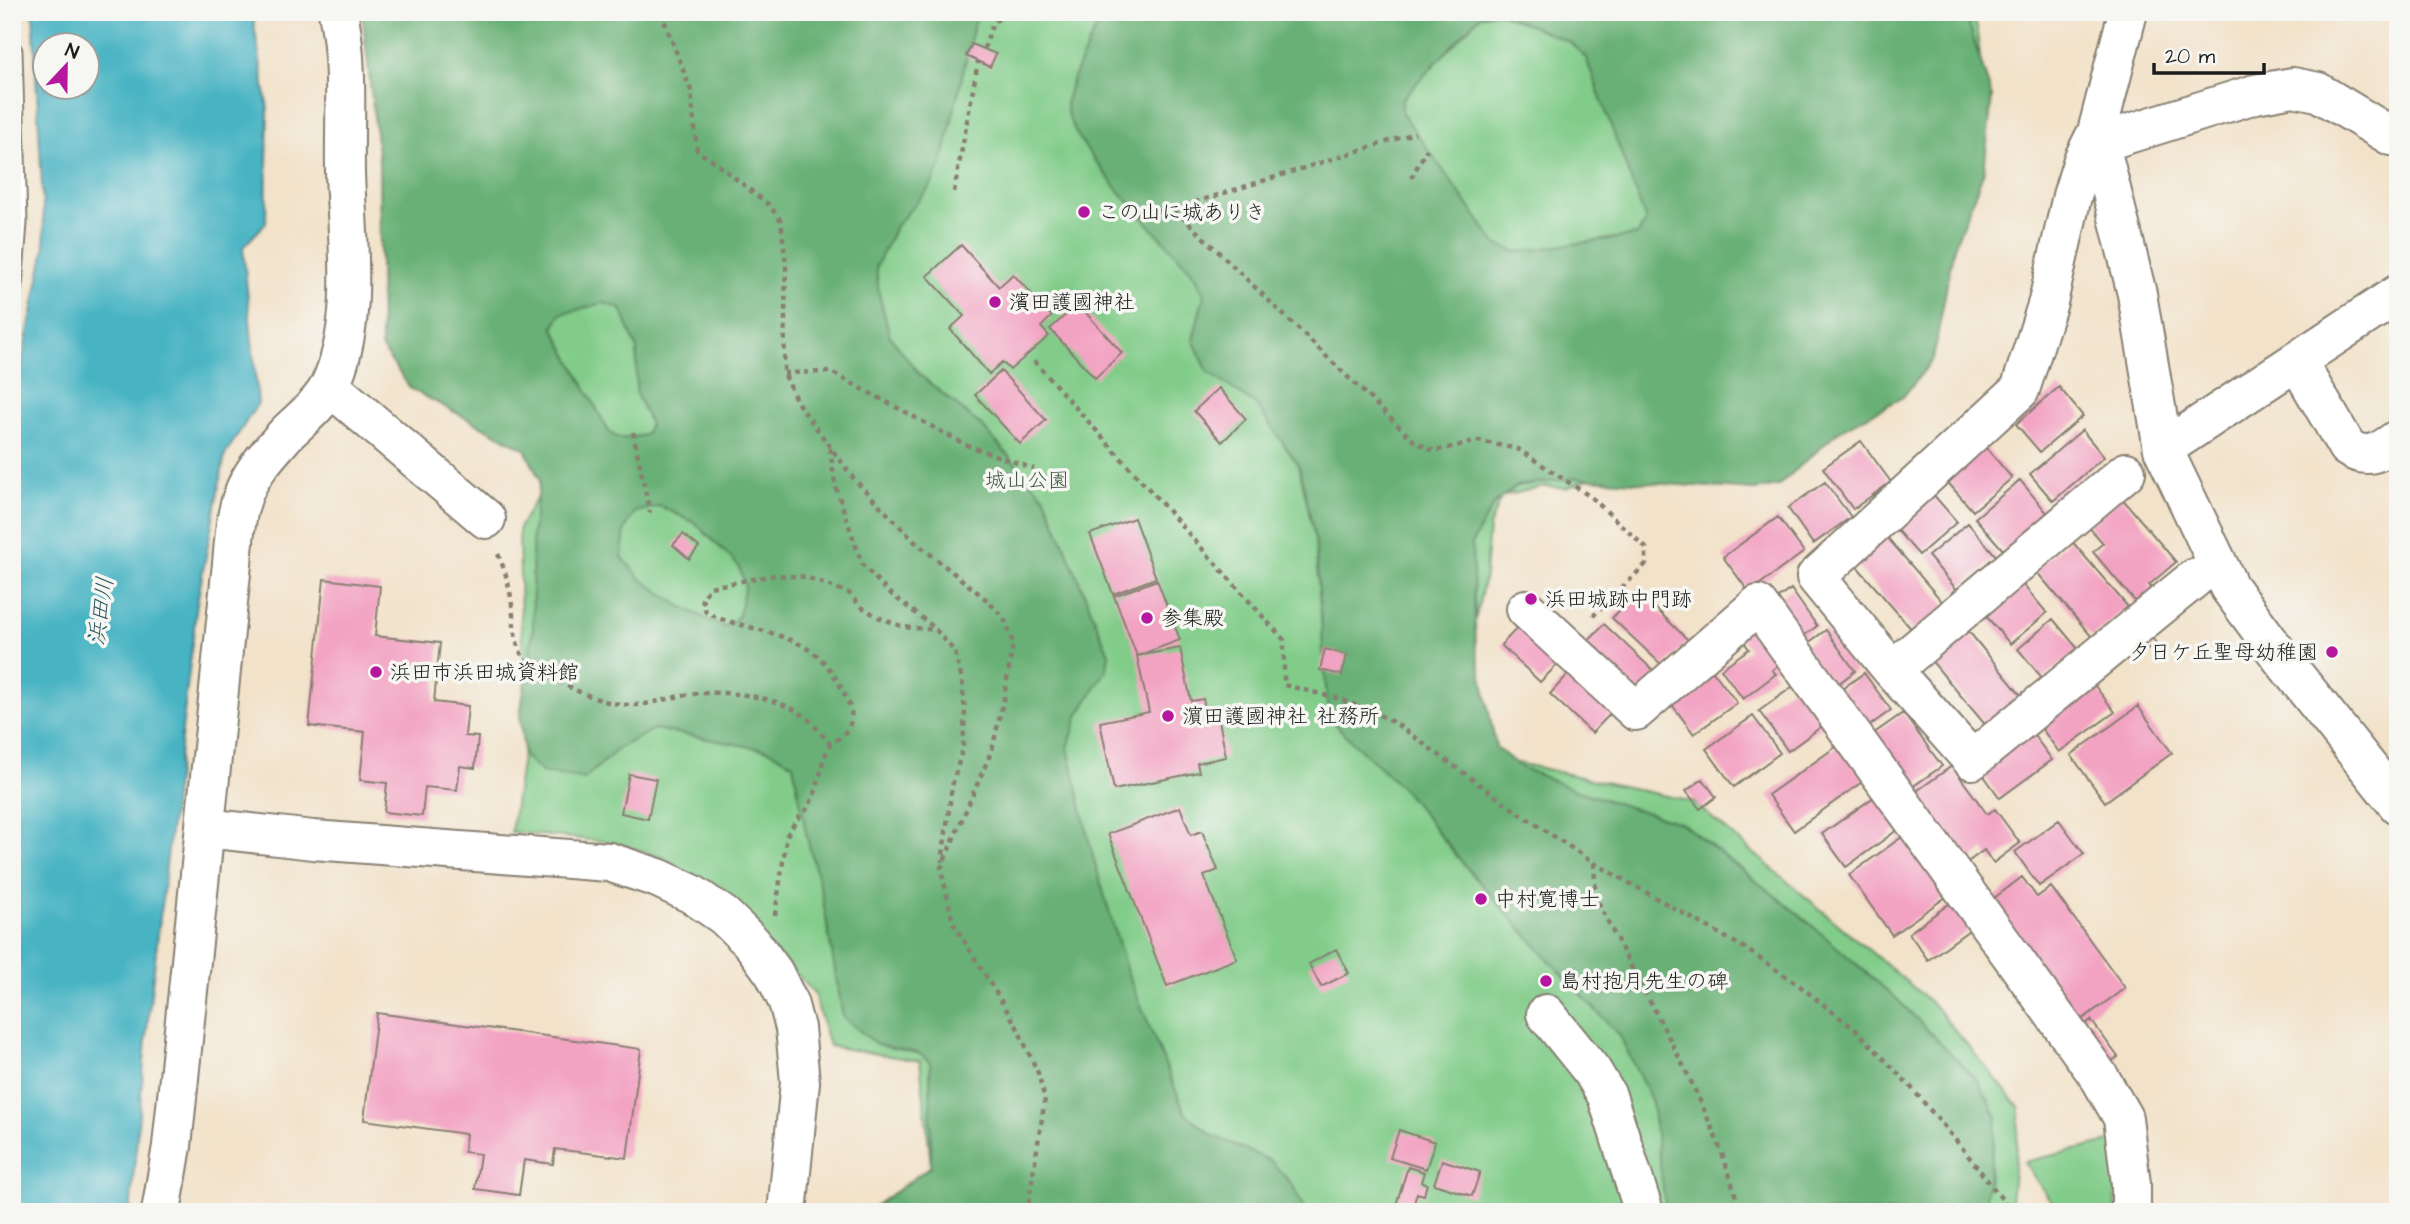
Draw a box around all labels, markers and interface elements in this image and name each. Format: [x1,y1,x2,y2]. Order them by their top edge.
north arrow [32,32,102,102]
scale bar [2154,32,2265,76]
text: N [61,37,82,66]
text: 20 m [2165,42,2216,71]
place label: この山に城ありき [1098,198,1266,227]
marker: この山に城ありき [1076,204,1092,220]
place label: 濱田護國神社 [1009,288,1135,317]
marker: 濱田護國神社 [987,294,1003,310]
park label: 城山公園 [985,466,1069,495]
water label: 浜田川 [80,575,122,648]
place label: 浜田城跡中門跡 [1545,585,1692,614]
marker: 浜田城跡中門跡 [1523,591,1539,607]
place label: 参集殿 [1161,604,1224,633]
marker: 参集殿 [1139,610,1155,626]
place label: 夕日ケ丘聖母幼稚園 [2129,638,2318,667]
marker: 夕日ケ丘聖母幼稚園 [2324,644,2340,660]
place label: 浜田市浜田城資料館 [390,658,579,687]
marker: 浜田市浜田城資料館 [368,664,384,680]
place label: 濵田護國神社 社務所 [1182,702,1379,731]
marker: 濵田護國神社 社務所 [1160,708,1176,724]
place label: 中村寛博士 [1495,885,1600,914]
marker: 中村寛博士 [1473,891,1489,907]
place label: 島村抱月先生の碑 [1560,967,1728,996]
marker: 島村抱月先生の碑 [1538,973,1554,989]

